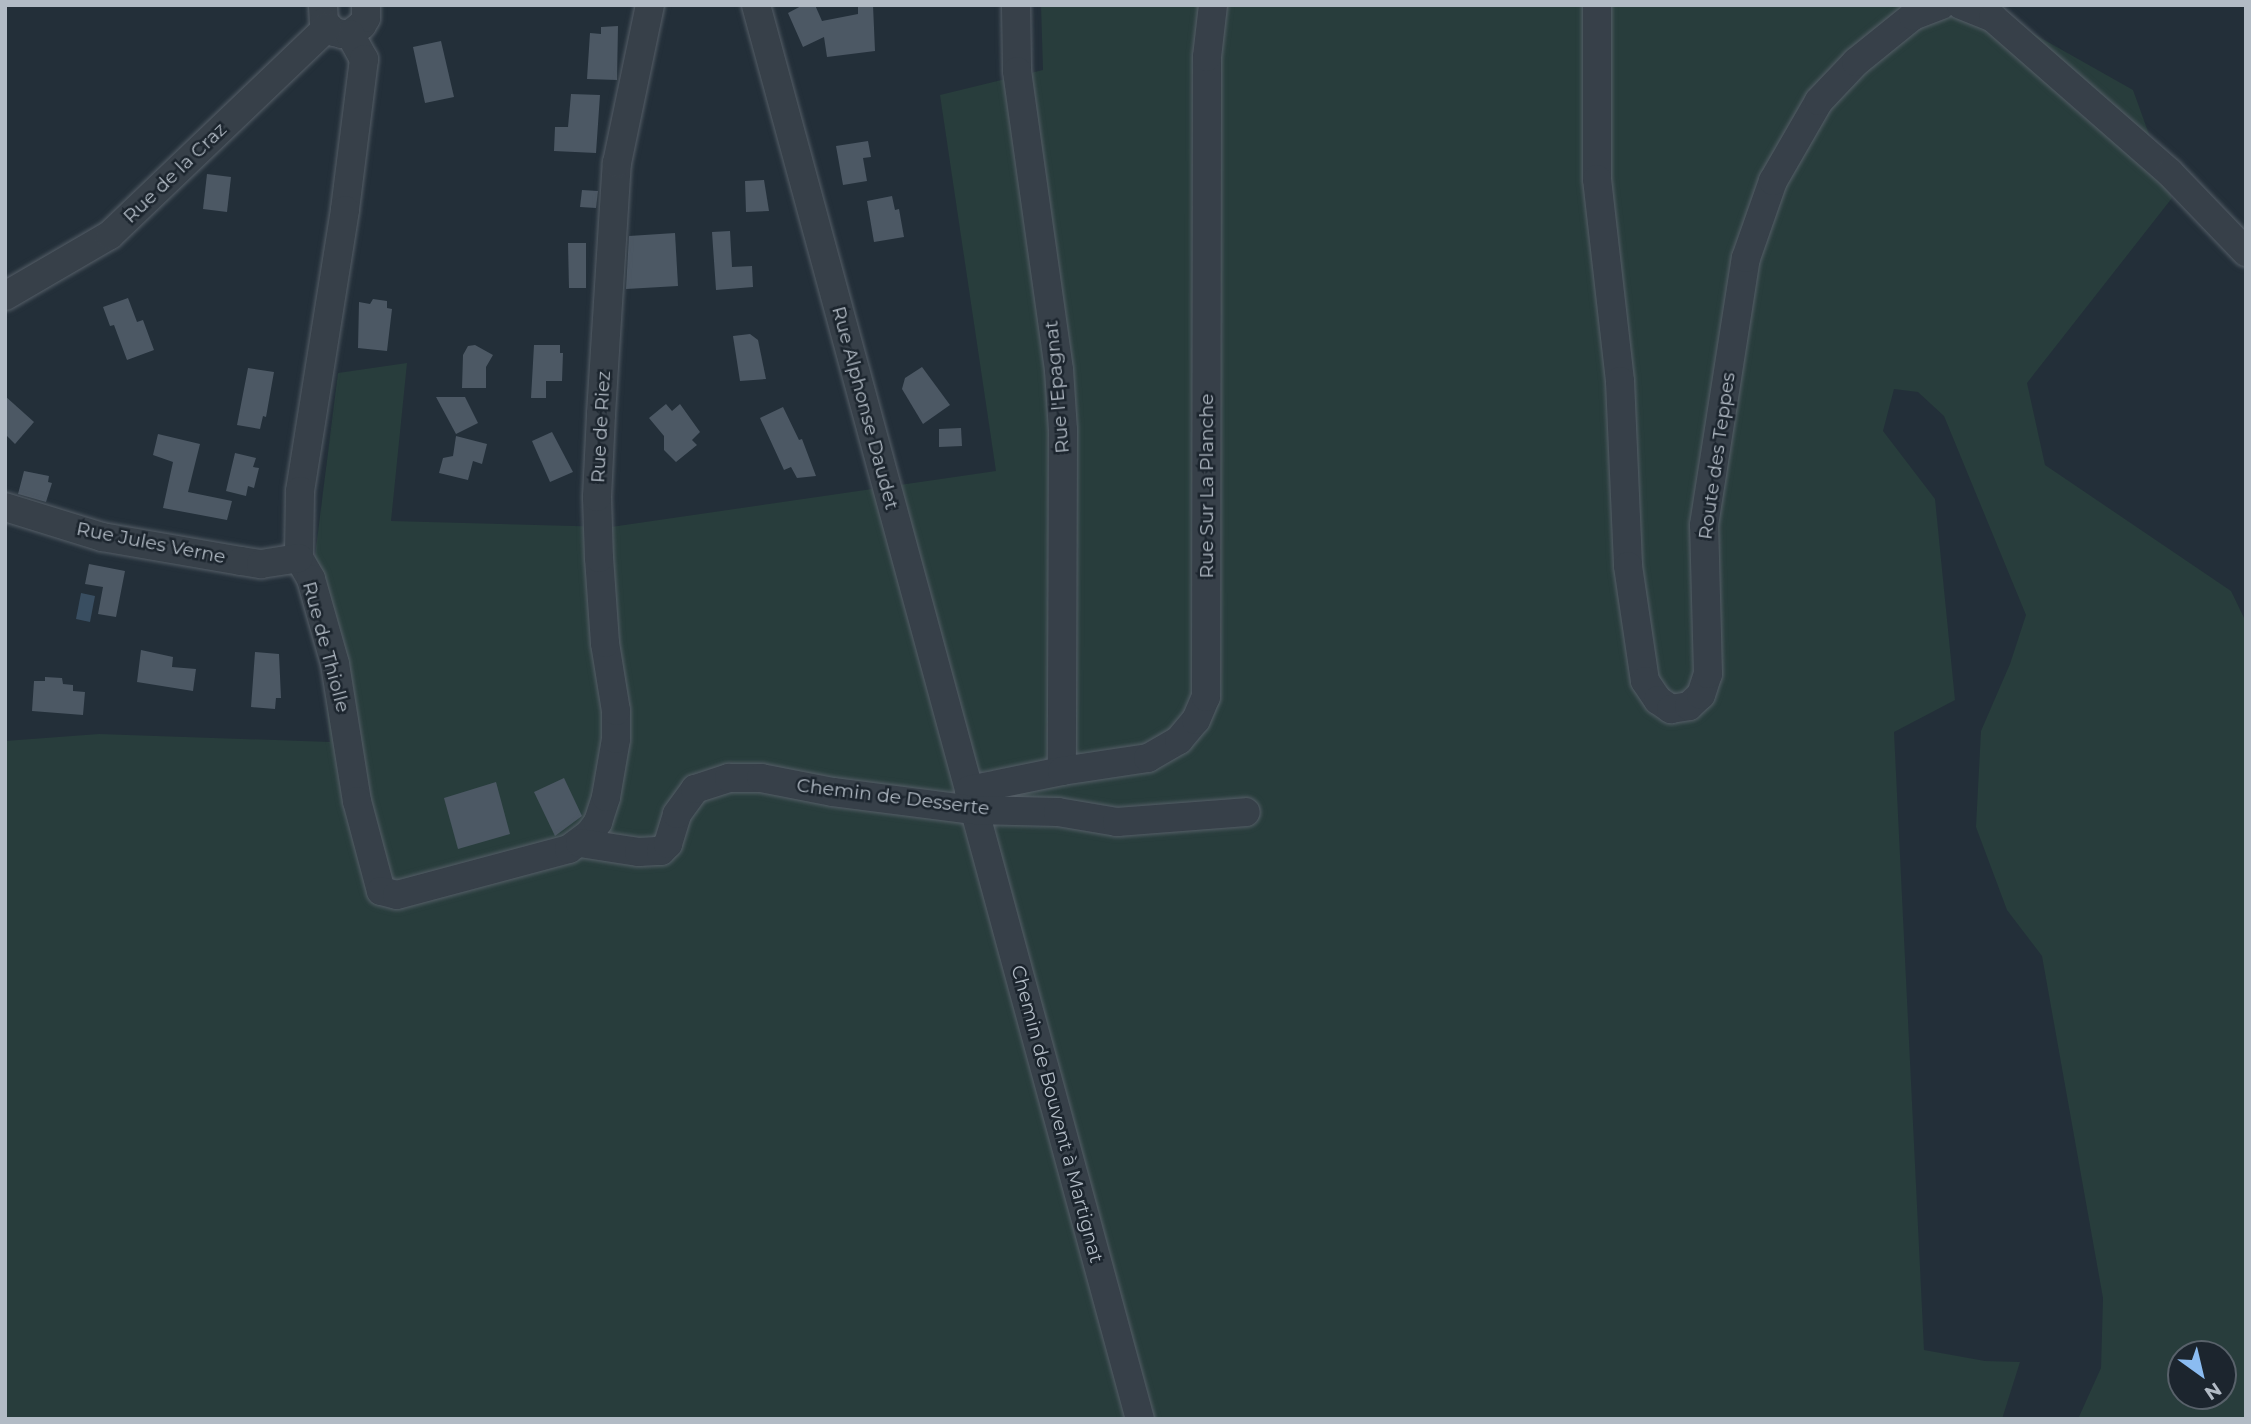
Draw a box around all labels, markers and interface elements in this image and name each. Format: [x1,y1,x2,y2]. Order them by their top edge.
street label: Rue de la Craz [119,118,231,228]
street label: Rue Alphonse Daudet [827,304,903,512]
street label: Rue l'Epagnat [1040,320,1074,454]
street label: Rue de Riez [587,370,615,484]
street label: Route des Teppes [1694,371,1740,541]
street label: Rue Sur La Planche [1196,393,1218,579]
street label: Rue Jules Verne [74,517,228,569]
street label: Rue de Thiolle [298,579,354,715]
street label: Chemin de Desserte [795,774,991,820]
street label: Chemin de Bouvent à Martignat [1006,963,1108,1265]
north arrow [2167,1340,2237,1410]
text: N [2200,1377,2226,1405]

